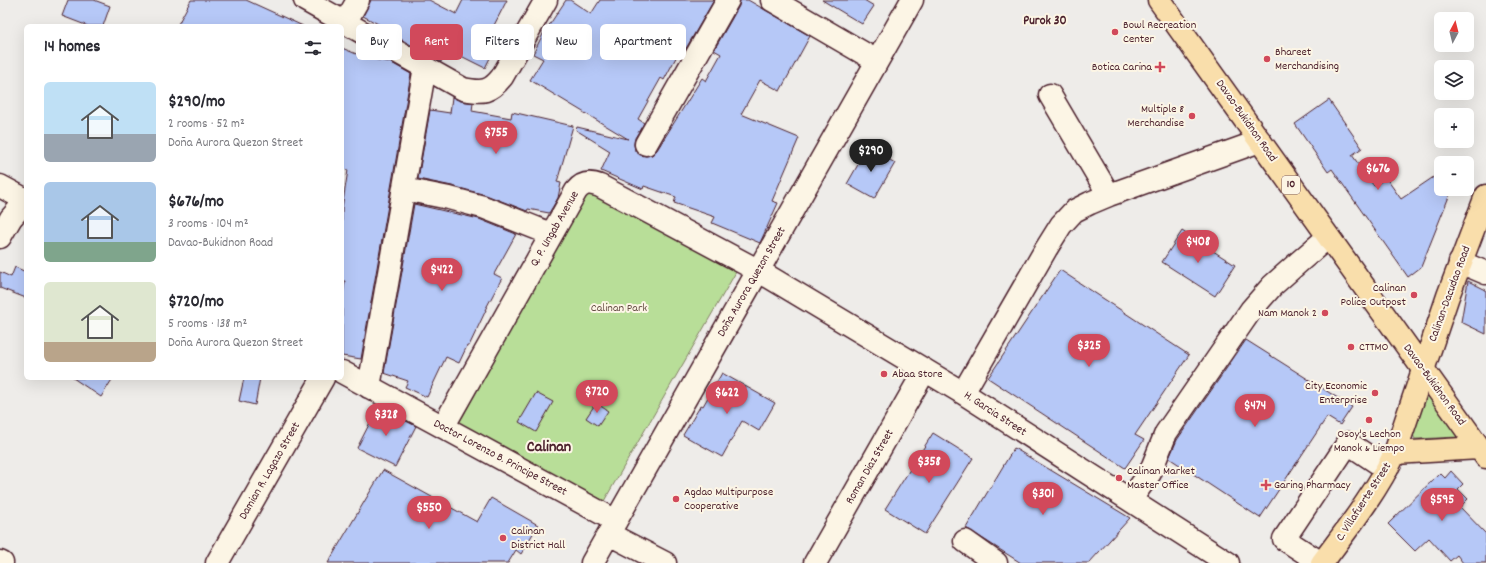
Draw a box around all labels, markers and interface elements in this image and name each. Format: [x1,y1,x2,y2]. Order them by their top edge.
district label: Purok 30 [1023,12,1067,31]
north arrow [1434,12,1474,52]
map controls [1434,12,1474,196]
place label: Bowl Recreation Center [1123,17,1197,48]
chip: Buy [356,24,402,60]
chip: Rent [410,24,463,60]
chip: Filters [471,24,534,60]
chip: New [542,24,592,60]
chip: Apartment [600,24,686,60]
marker: Bowl Recreation Center [1110,27,1120,37]
text: 14 homes [44,36,100,60]
icon: filters [302,37,324,59]
place label: Bhareet Merchandising [1275,44,1339,75]
marker: Bhareet Merchandising [1262,54,1272,64]
place label: Botica Carina [1092,59,1152,76]
button: layers [1434,60,1474,100]
marker: Botica Carina [1155,62,1165,72]
street label: Davao-Bukidnon Road [1211,76,1281,166]
text: $290/mo [168,91,225,115]
icon: home [76,98,124,146]
place label: Multiple 8 Merchandise [1128,101,1184,132]
button: + [1434,108,1474,148]
marker: Multiple 8 Merchandise [1187,111,1197,121]
text: 2 rooms · 52 m² [168,115,245,134]
pin: $755 [472,121,520,155]
text: $755 [484,124,508,143]
text: Doña Aurora Quezon Street [168,134,303,153]
pin: $290 [847,139,895,173]
text: $290 [858,142,884,161]
button: − [1434,156,1474,196]
pin: $676 [1354,157,1402,191]
text: $676 [1366,160,1390,179]
road number: 10 [1282,176,1300,194]
street label: Q. P. Ungab Avenue [526,188,584,270]
text: $676/mo [168,191,224,215]
icon: home [76,198,124,246]
text: 3 rooms · 104 m² [168,215,248,234]
street label: Doña Aurora Quezon Street [713,223,791,340]
pin: $408 [1174,230,1222,264]
text: $408 [1186,233,1210,252]
text: Davao-Bukidnon Road [168,234,273,253]
street label: Calinan-Dacudao Road [1425,244,1475,344]
pin: $422 [418,258,466,292]
text: $422 [430,261,454,280]
place label: Calinan Police Outpost [1340,280,1407,311]
marker: Calinan Police Outpost [1409,290,1419,300]
text: $720/mo [168,291,224,315]
icon: home [76,298,124,346]
park label: Calinan Park [591,300,647,317]
place label: Nam Manok 2 [1258,305,1317,322]
marker: Nam Manok 2 [1320,308,1330,318]
text: 5 rooms · 138 m² [168,315,247,334]
text: Doña Aurora Quezon Street [168,334,303,353]
pin: $325 [1065,334,1113,368]
text: $325 [1077,337,1101,356]
place label: CTTMO [1359,339,1389,356]
street label: Davao-Bukidnon Road [1399,341,1469,429]
marker: CTTMO [1346,342,1356,352]
place label: Abaa Store [892,366,943,383]
marker: Abaa Store [879,369,889,379]
place label: City Economic Enterprise [1305,378,1367,409]
pin: $720 [573,380,621,414]
pin: $622 [703,381,751,415]
text: $720 [585,383,609,402]
text: $622 [715,384,739,403]
street label: H. Garcia Street [960,387,1030,441]
marker: City Economic Enterprise [1370,388,1380,398]
pin: $474 [1231,394,1279,428]
text: $474 [1244,397,1266,416]
pin: $328 [362,403,410,437]
text: $328 [374,406,398,425]
street label: Doctor Lorenzo B. Principe Street [430,415,570,501]
marker: Osoy's Lechon Manok & Liempo [1364,415,1374,425]
street label: Damian R. Lagazo Street [235,419,305,523]
street label: Roman Diaz Street [842,426,899,508]
place label: Osoy's Lechon Manok & Liempo [1334,426,1404,457]
district label: Calinan [527,436,571,459]
pin: $358 [905,450,953,484]
text: $358 [917,453,941,472]
street label: C. Villafuerte Street [1332,459,1396,545]
place label: Calinan Market Master Office [1127,463,1195,494]
marker: Calinan Market Master Office [1114,473,1124,483]
place label: Garing Pharmacy [1274,477,1352,494]
marker: Garing Pharmacy [1261,480,1271,490]
pin: $301 [1019,482,1067,516]
place label: Agdao Multipurpose Cooperative [684,484,773,515]
text: $301 [1032,485,1054,504]
pin: $595 [1418,488,1466,522]
text: $595 [1430,491,1454,510]
marker: Agdao Multipurpose Cooperative [671,494,681,504]
pin: $550 [405,496,453,530]
text: $550 [416,499,442,518]
place label: Calinan District Hall [511,523,565,554]
marker: Calinan District Hall [498,533,508,543]

